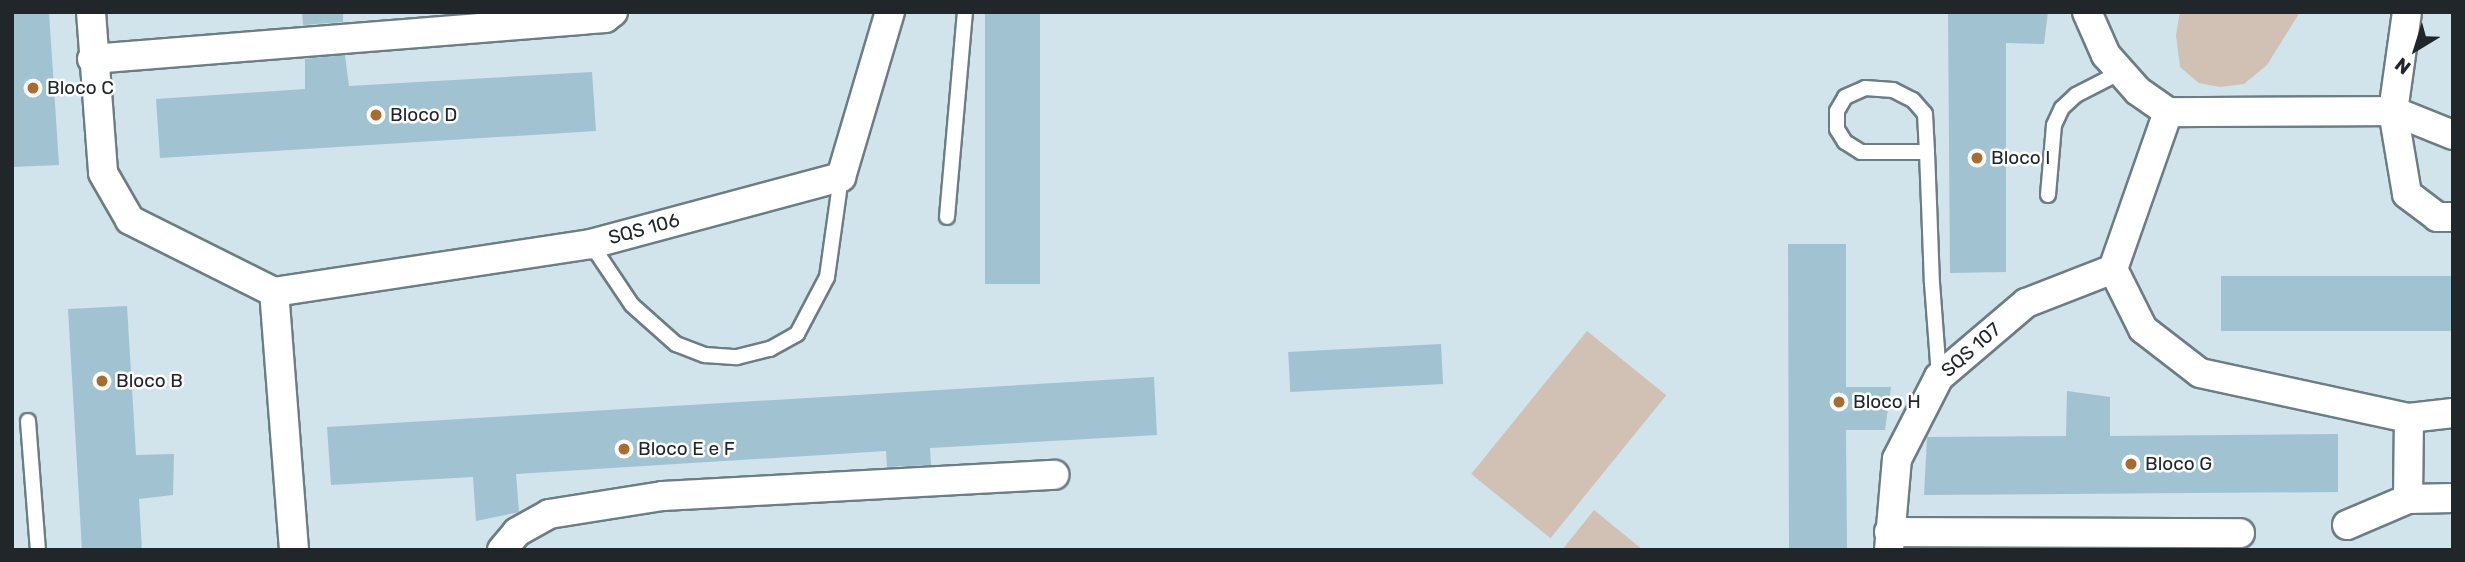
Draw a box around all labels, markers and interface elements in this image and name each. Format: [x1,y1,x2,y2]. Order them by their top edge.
north arrow [2381,14,2451,84]
text: N [2390,53,2415,79]
place label: Bloco C [47,77,114,99]
marker: Bloco C [25,80,41,96]
place label: Bloco D [390,104,457,126]
marker: Bloco D [368,107,384,123]
place label: Bloco I [1991,147,2050,169]
marker: Bloco I [1969,150,1985,166]
street label: SQS 106 [606,209,682,249]
street label: SQS 107 [1937,318,2005,382]
place label: Bloco B [116,370,183,392]
marker: Bloco B [94,373,110,389]
place label: Bloco H [1853,391,1921,413]
marker: Bloco H [1831,394,1847,410]
place label: Bloco E e F [638,438,735,460]
marker: Bloco E e F [616,441,632,457]
place label: Bloco G [2145,453,2212,475]
marker: Bloco G [2123,456,2139,472]

